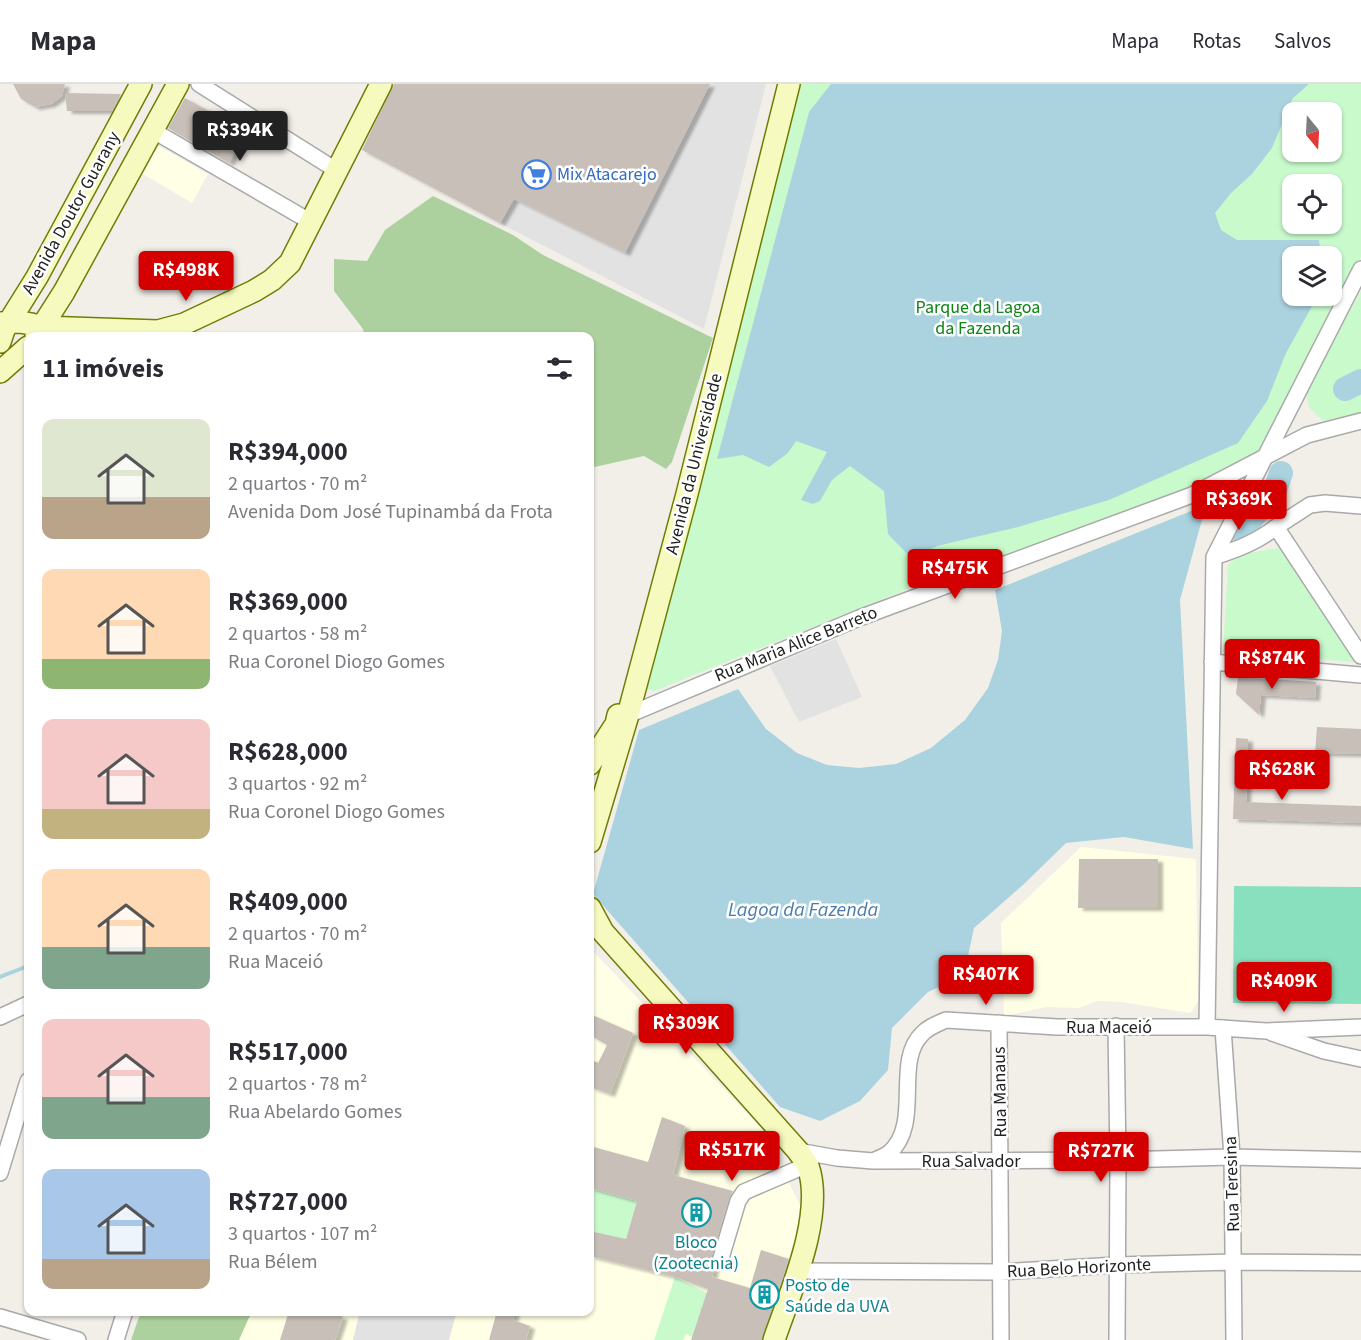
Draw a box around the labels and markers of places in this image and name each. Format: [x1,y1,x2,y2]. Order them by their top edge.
pin: R$394K [191,111,289,162]
supermarket icon: Mix Atacarejo [520,158,552,190]
place label: Mix Atacarejo [557,162,657,187]
pin: R$498K [137,251,235,302]
pin: R$369K [1190,480,1288,531]
pin: R$475K [906,549,1004,600]
pin: R$874K [1223,639,1321,690]
pin: R$628K [1233,750,1331,801]
pin: R$407K [937,955,1035,1006]
pin: R$409K [1235,962,1333,1013]
pin: R$309K [637,1004,735,1055]
pin: R$517K [683,1131,781,1182]
pin: R$727K [1052,1132,1150,1183]
building icon: Bloco (Zootecnia) [680,1197,712,1229]
place label: Bloco (Zootecnia) [653,1230,739,1276]
place label: Posto de Saúde da UVA [785,1273,889,1319]
building icon: Posto de Saúde da UVA [748,1279,780,1311]

